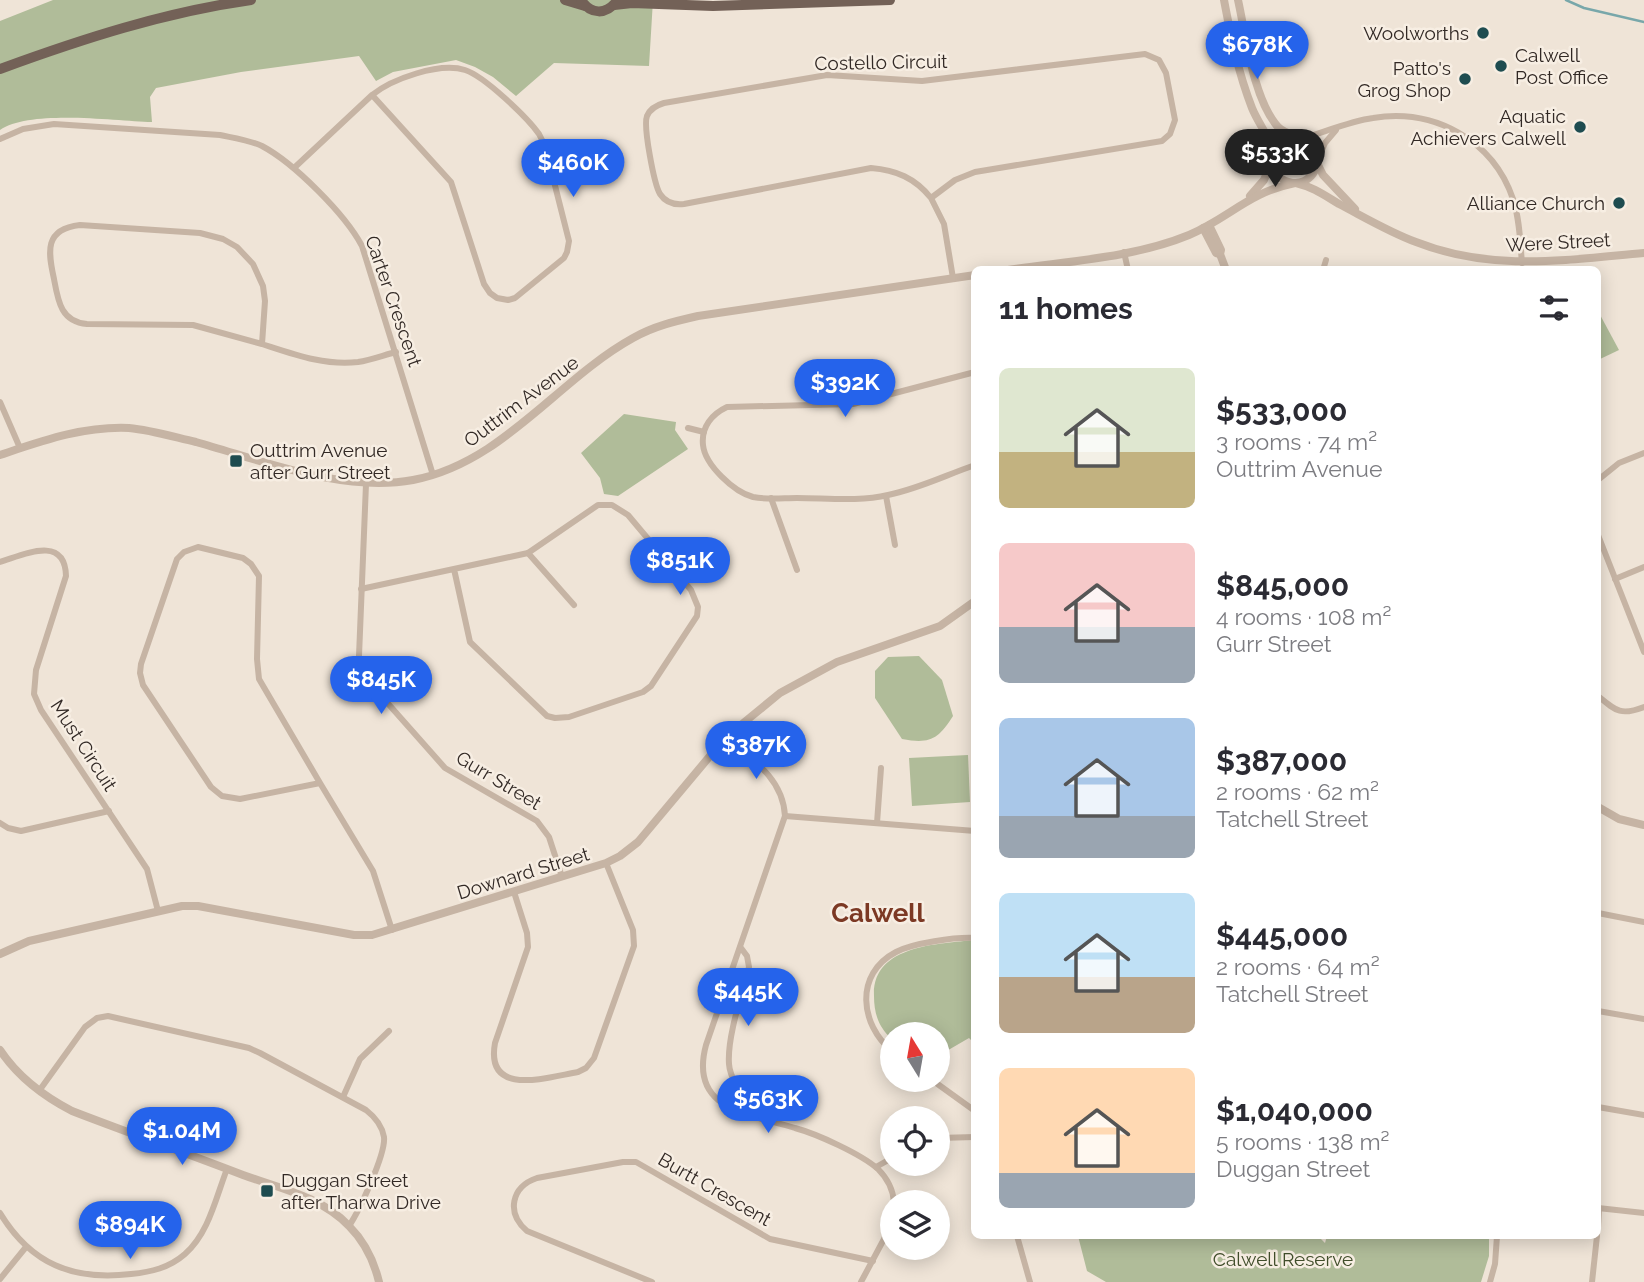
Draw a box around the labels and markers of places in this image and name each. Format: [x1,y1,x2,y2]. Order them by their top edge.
pin: $678K [1208,22,1306,81]
place label: Woolworths [1363,22,1469,44]
marker: Woolworths [1475,25,1491,41]
place label: Calwell Post Office [1515,44,1608,88]
place label: Patto's Grog Shop [1358,57,1451,101]
marker: Calwell Post Office [1493,58,1509,74]
marker: Patto's Grog Shop [1457,71,1473,87]
place label: Aquatic Achievers Calwell [1410,105,1567,149]
marker: Aquatic Achievers Calwell [1572,119,1588,135]
pin: $533K [1226,130,1324,189]
pin: $460K [524,140,622,199]
place label: Alliance Church [1467,192,1605,214]
marker: Alliance Church [1611,195,1627,211]
pin: $392K [796,360,894,419]
place label: Outtrim Avenue after Gurr Street [250,439,391,483]
marker: Outtrim Avenue after Gurr Street [228,453,244,469]
pin: $851K [631,538,729,597]
pin: $845K [332,656,430,716]
pin: $387K [707,722,805,781]
pin: $445K [699,968,797,1028]
pin: $563K [719,1076,817,1135]
pin: $1.04M [125,1108,239,1167]
place label: Duggan Street after Tharwa Drive [281,1169,441,1213]
marker: Duggan Street after Tharwa Drive [259,1183,275,1199]
pin: $894K [81,1202,179,1261]

